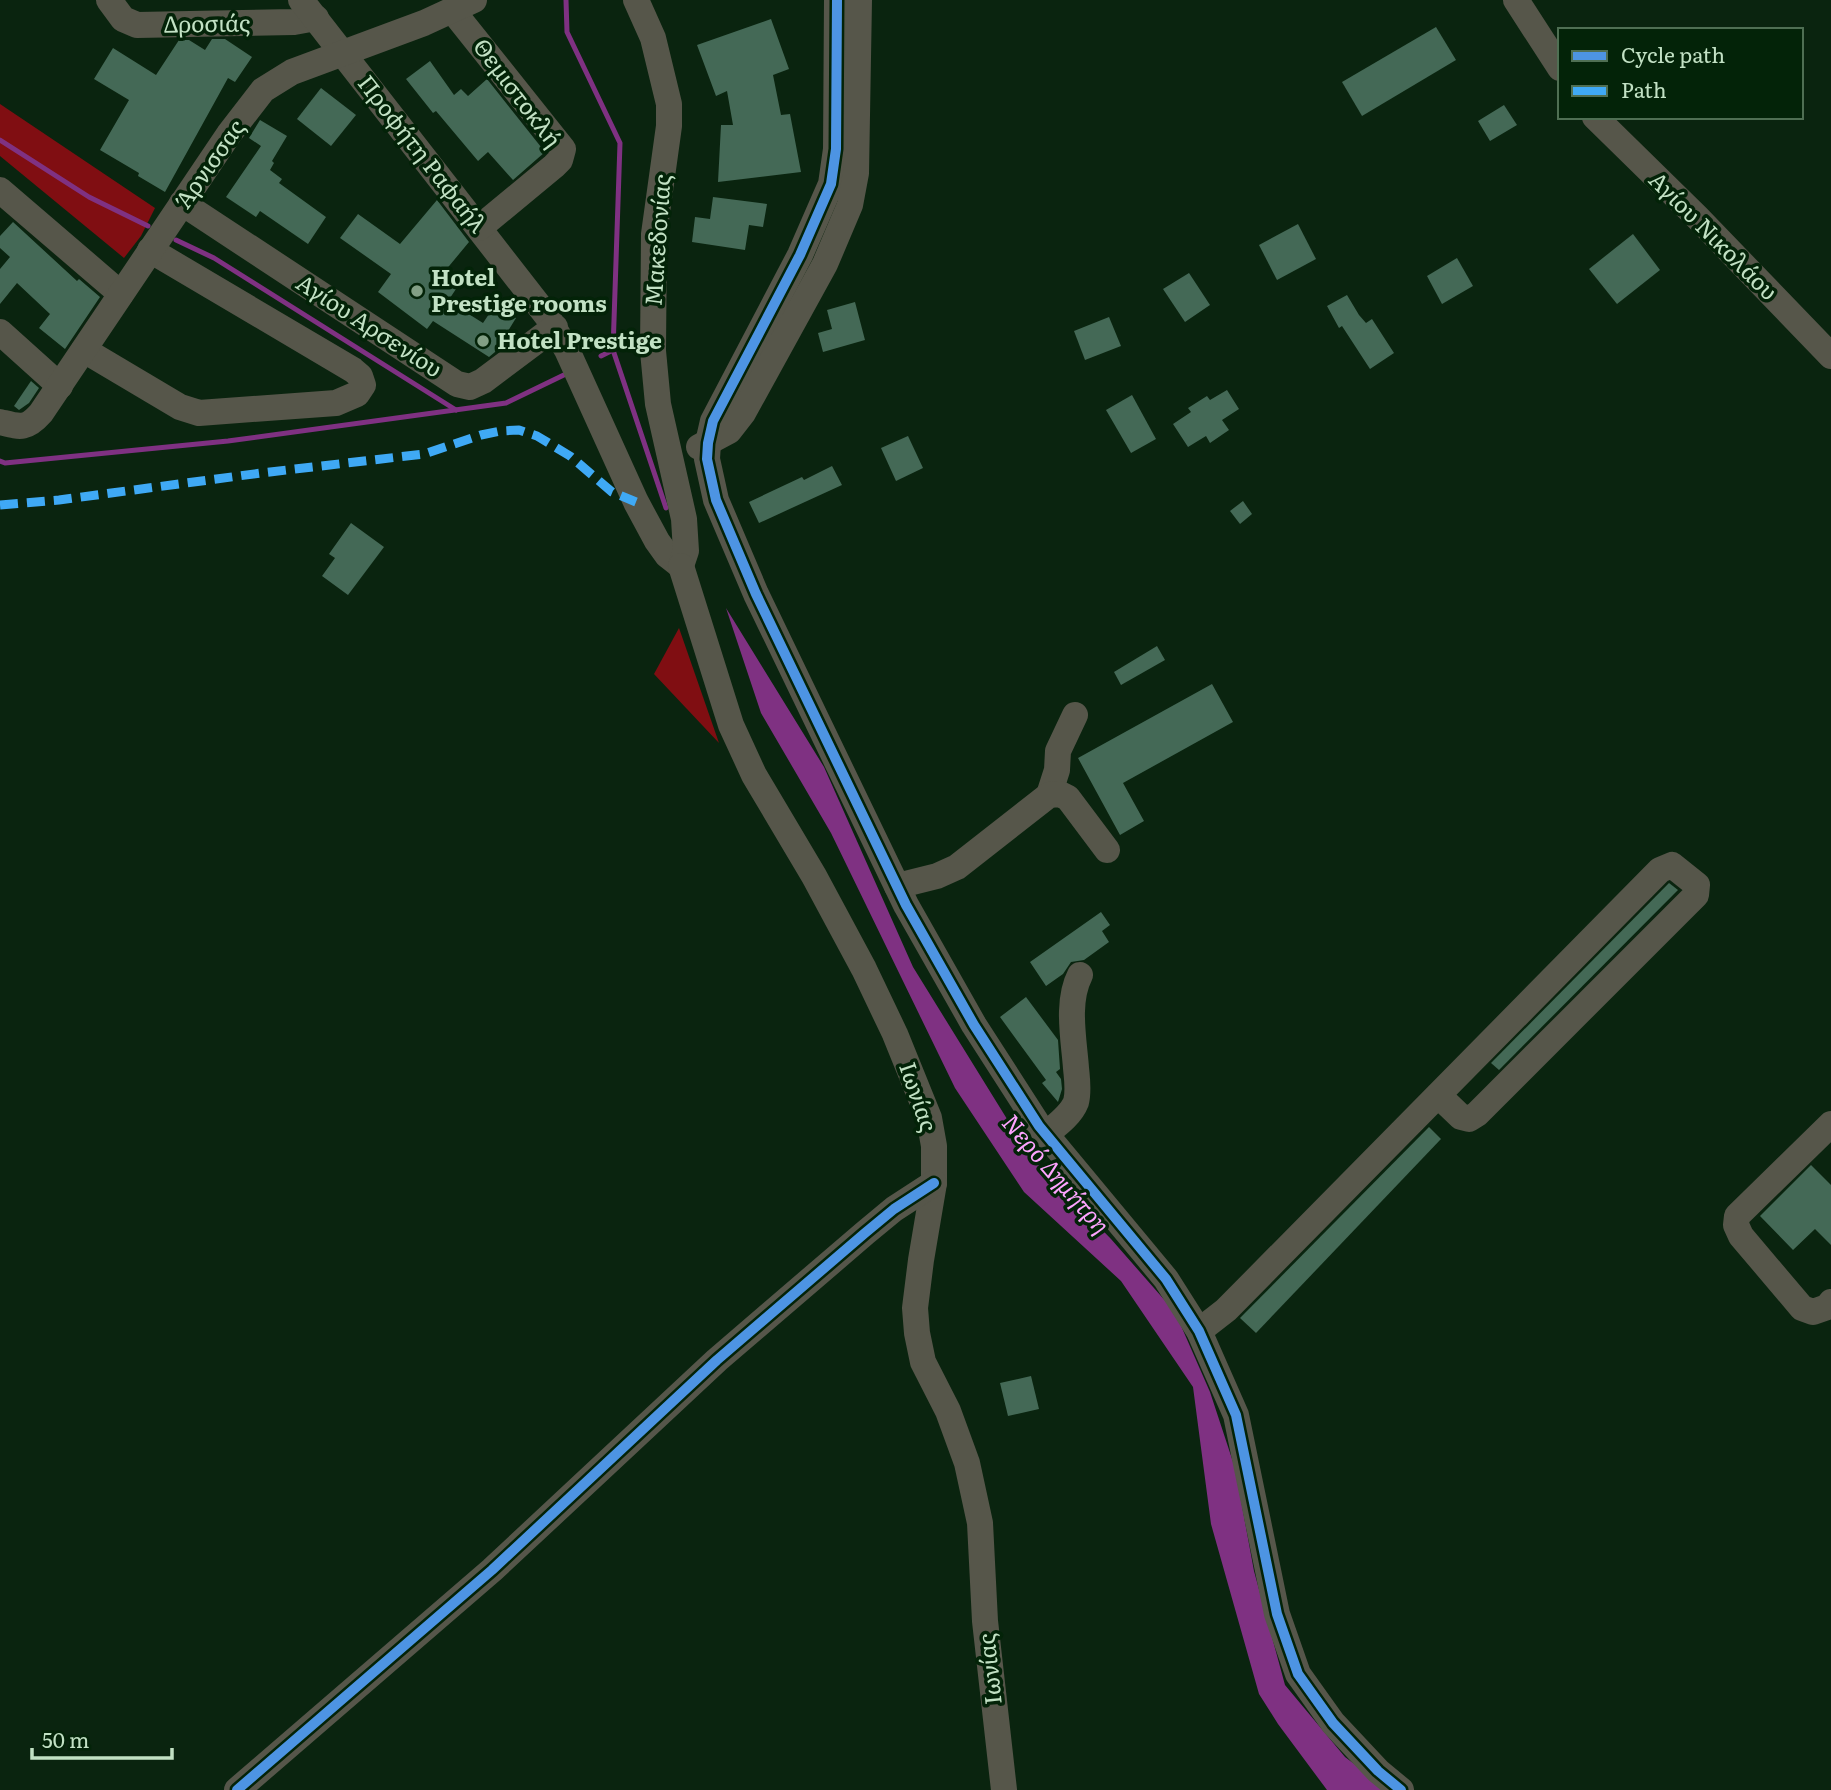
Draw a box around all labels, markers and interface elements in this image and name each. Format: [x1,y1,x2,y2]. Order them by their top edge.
street label: Δροσιάς [163,4,251,40]
legend [1558,28,1803,119]
street label: Θεμιστοκλή [466,30,571,153]
text: Cycle path [1621,38,1725,69]
street label: Προφήτη Ραφαήλ [351,67,496,239]
text: Path [1621,73,1667,104]
street label: Άρνισσας [165,111,251,214]
street label: Αγίου Νικολάου [1642,162,1787,307]
street label: Μακεδονίας [634,173,678,307]
place label: Hotel Prestige rooms [431,259,607,319]
street label: Αγίου Αρσενίου [291,264,450,384]
marker: Hotel Prestige rooms [409,283,425,299]
place label: Hotel Prestige [497,322,662,356]
marker: Hotel Prestige [475,333,491,349]
street label: Ιωνίας [892,1057,948,1136]
water label: Νερό Δημήτρη [995,1105,1119,1240]
street label: Ιωνίας [967,1632,1009,1707]
scale bar [32,1716,172,1760]
text: 50 m [42,1723,89,1754]

